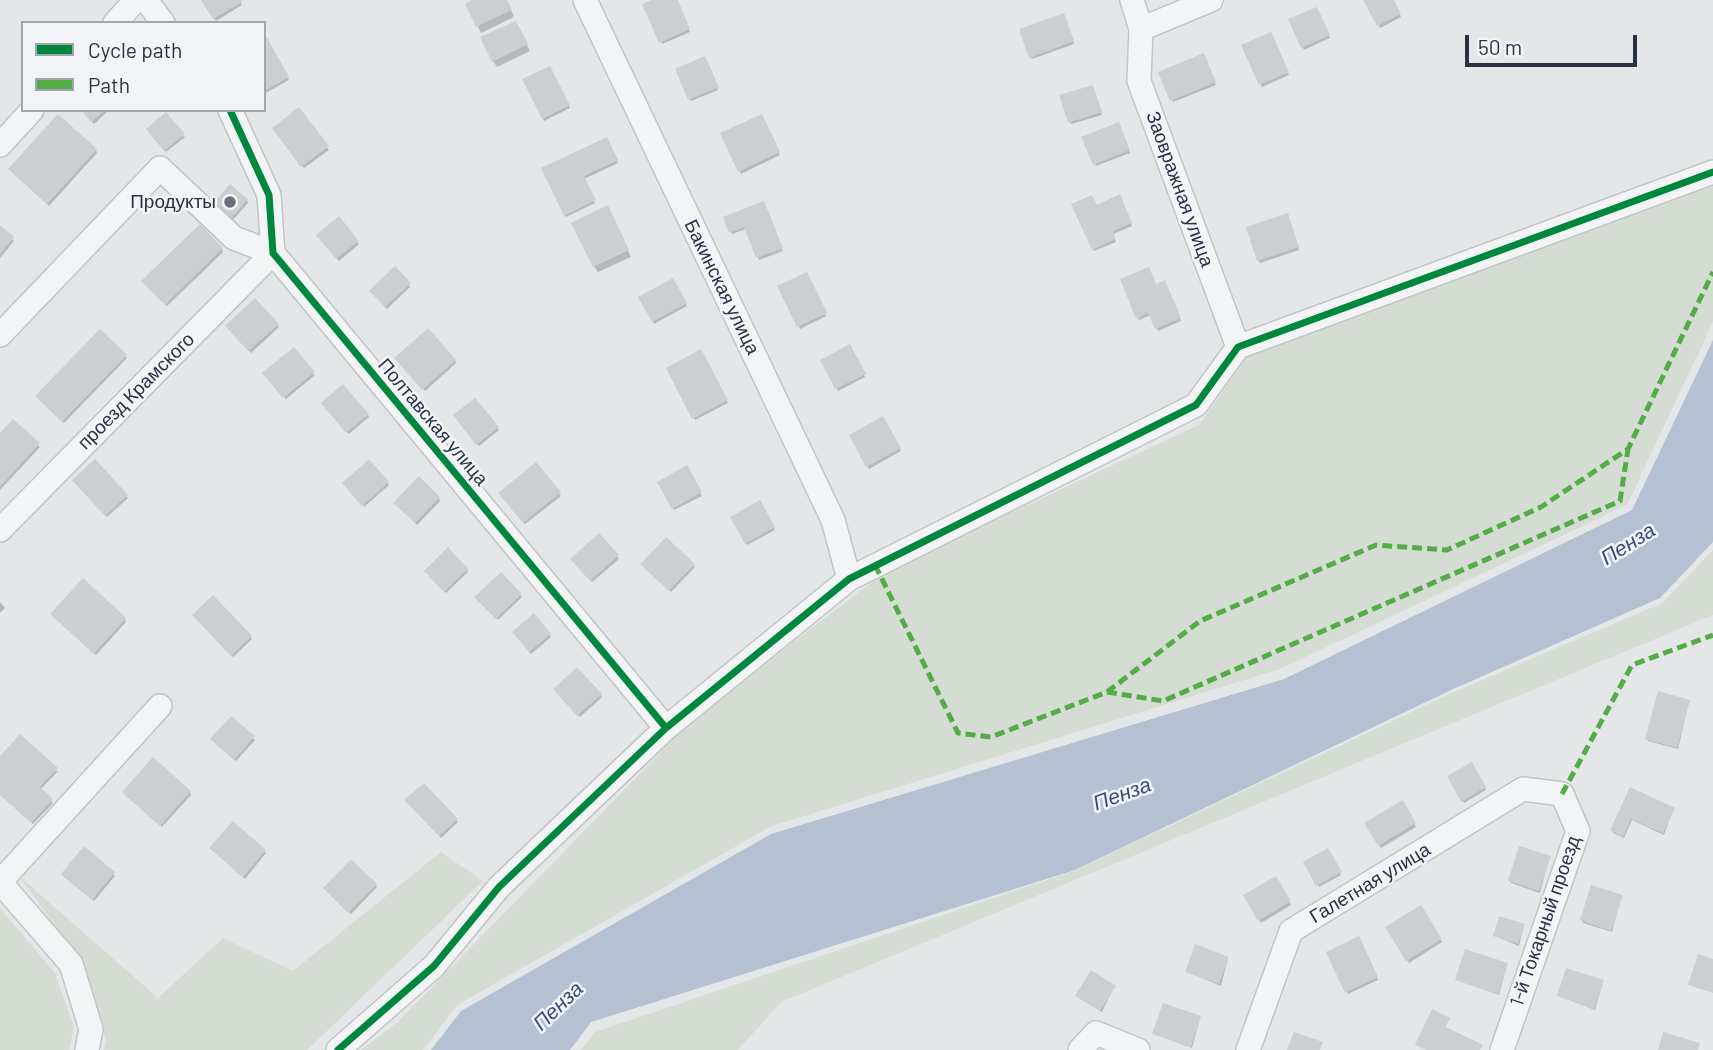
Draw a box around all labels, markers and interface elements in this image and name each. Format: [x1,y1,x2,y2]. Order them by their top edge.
legend [21,21,266,112]
scale bar [1468,21,1640,65]
text: 50 m [1478,34,1522,59]
text: Cycle path [88,37,182,62]
text: Path [88,72,130,97]
street label: Заовражная улица [1141,108,1219,270]
place label: Продукты [130,191,216,213]
marker: Продукты [222,194,238,210]
street label: Бакинская улица [679,216,765,358]
street label: проезд Крамского [73,328,199,454]
street label: Полтавская улица [373,354,493,490]
water label: Пенза [1596,518,1660,570]
water label: Пенза [1090,772,1154,816]
street label: 1-й Токарный проезд [1505,833,1585,1009]
street label: Галетная улица [1305,838,1435,928]
water label: Пенза [528,976,588,1036]

